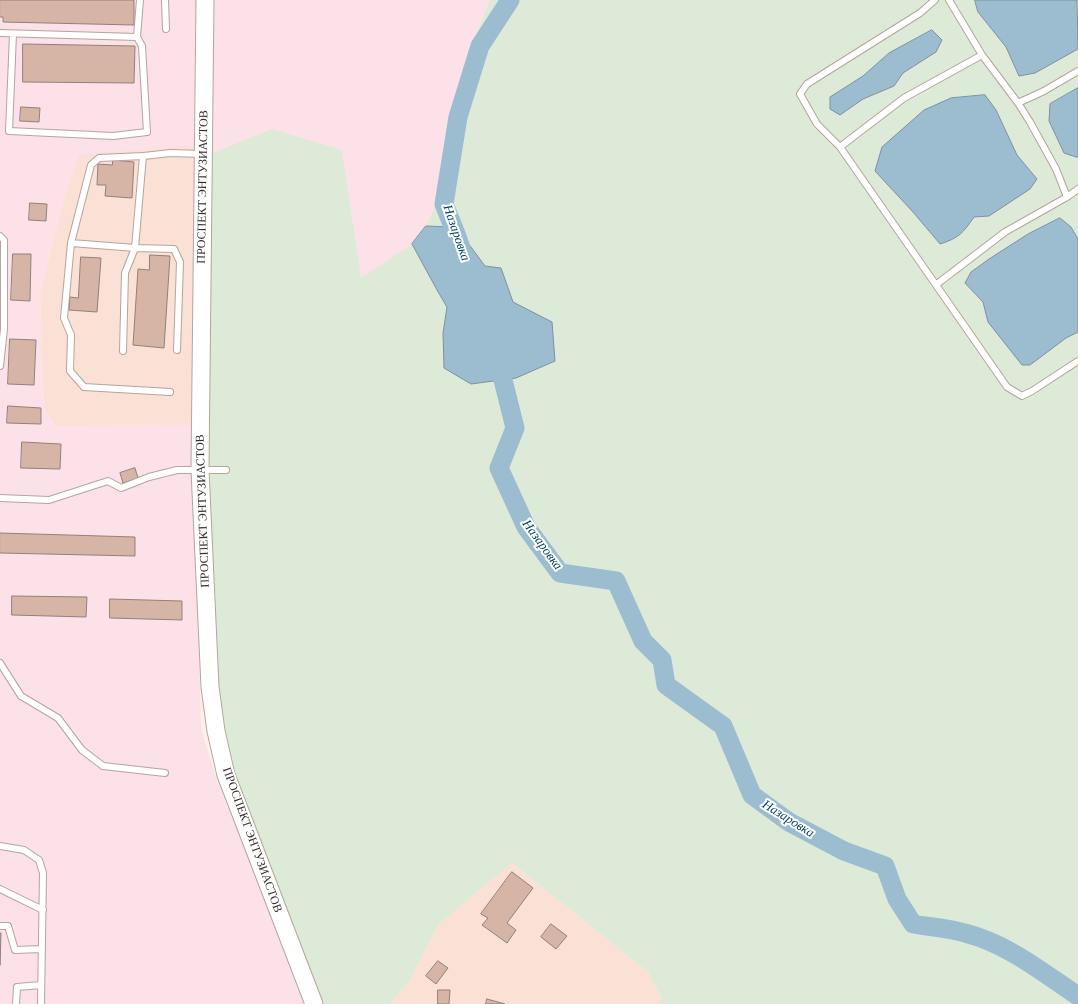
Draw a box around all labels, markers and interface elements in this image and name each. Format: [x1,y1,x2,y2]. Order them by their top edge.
street label: ПРОСПЕКТ ЭНТУЗИАСТОВ [194,110,212,264]
water label: Назаровка [439,203,473,263]
street label: ПРОСПЕКТ ЭНТУЗИАСТОВ [193,434,213,588]
water label: Назаровка [519,517,565,573]
street label: ПРОСПЕКТ ЭНТУЗИАСТОВ [219,765,285,915]
water label: Назаровка [759,797,817,841]

